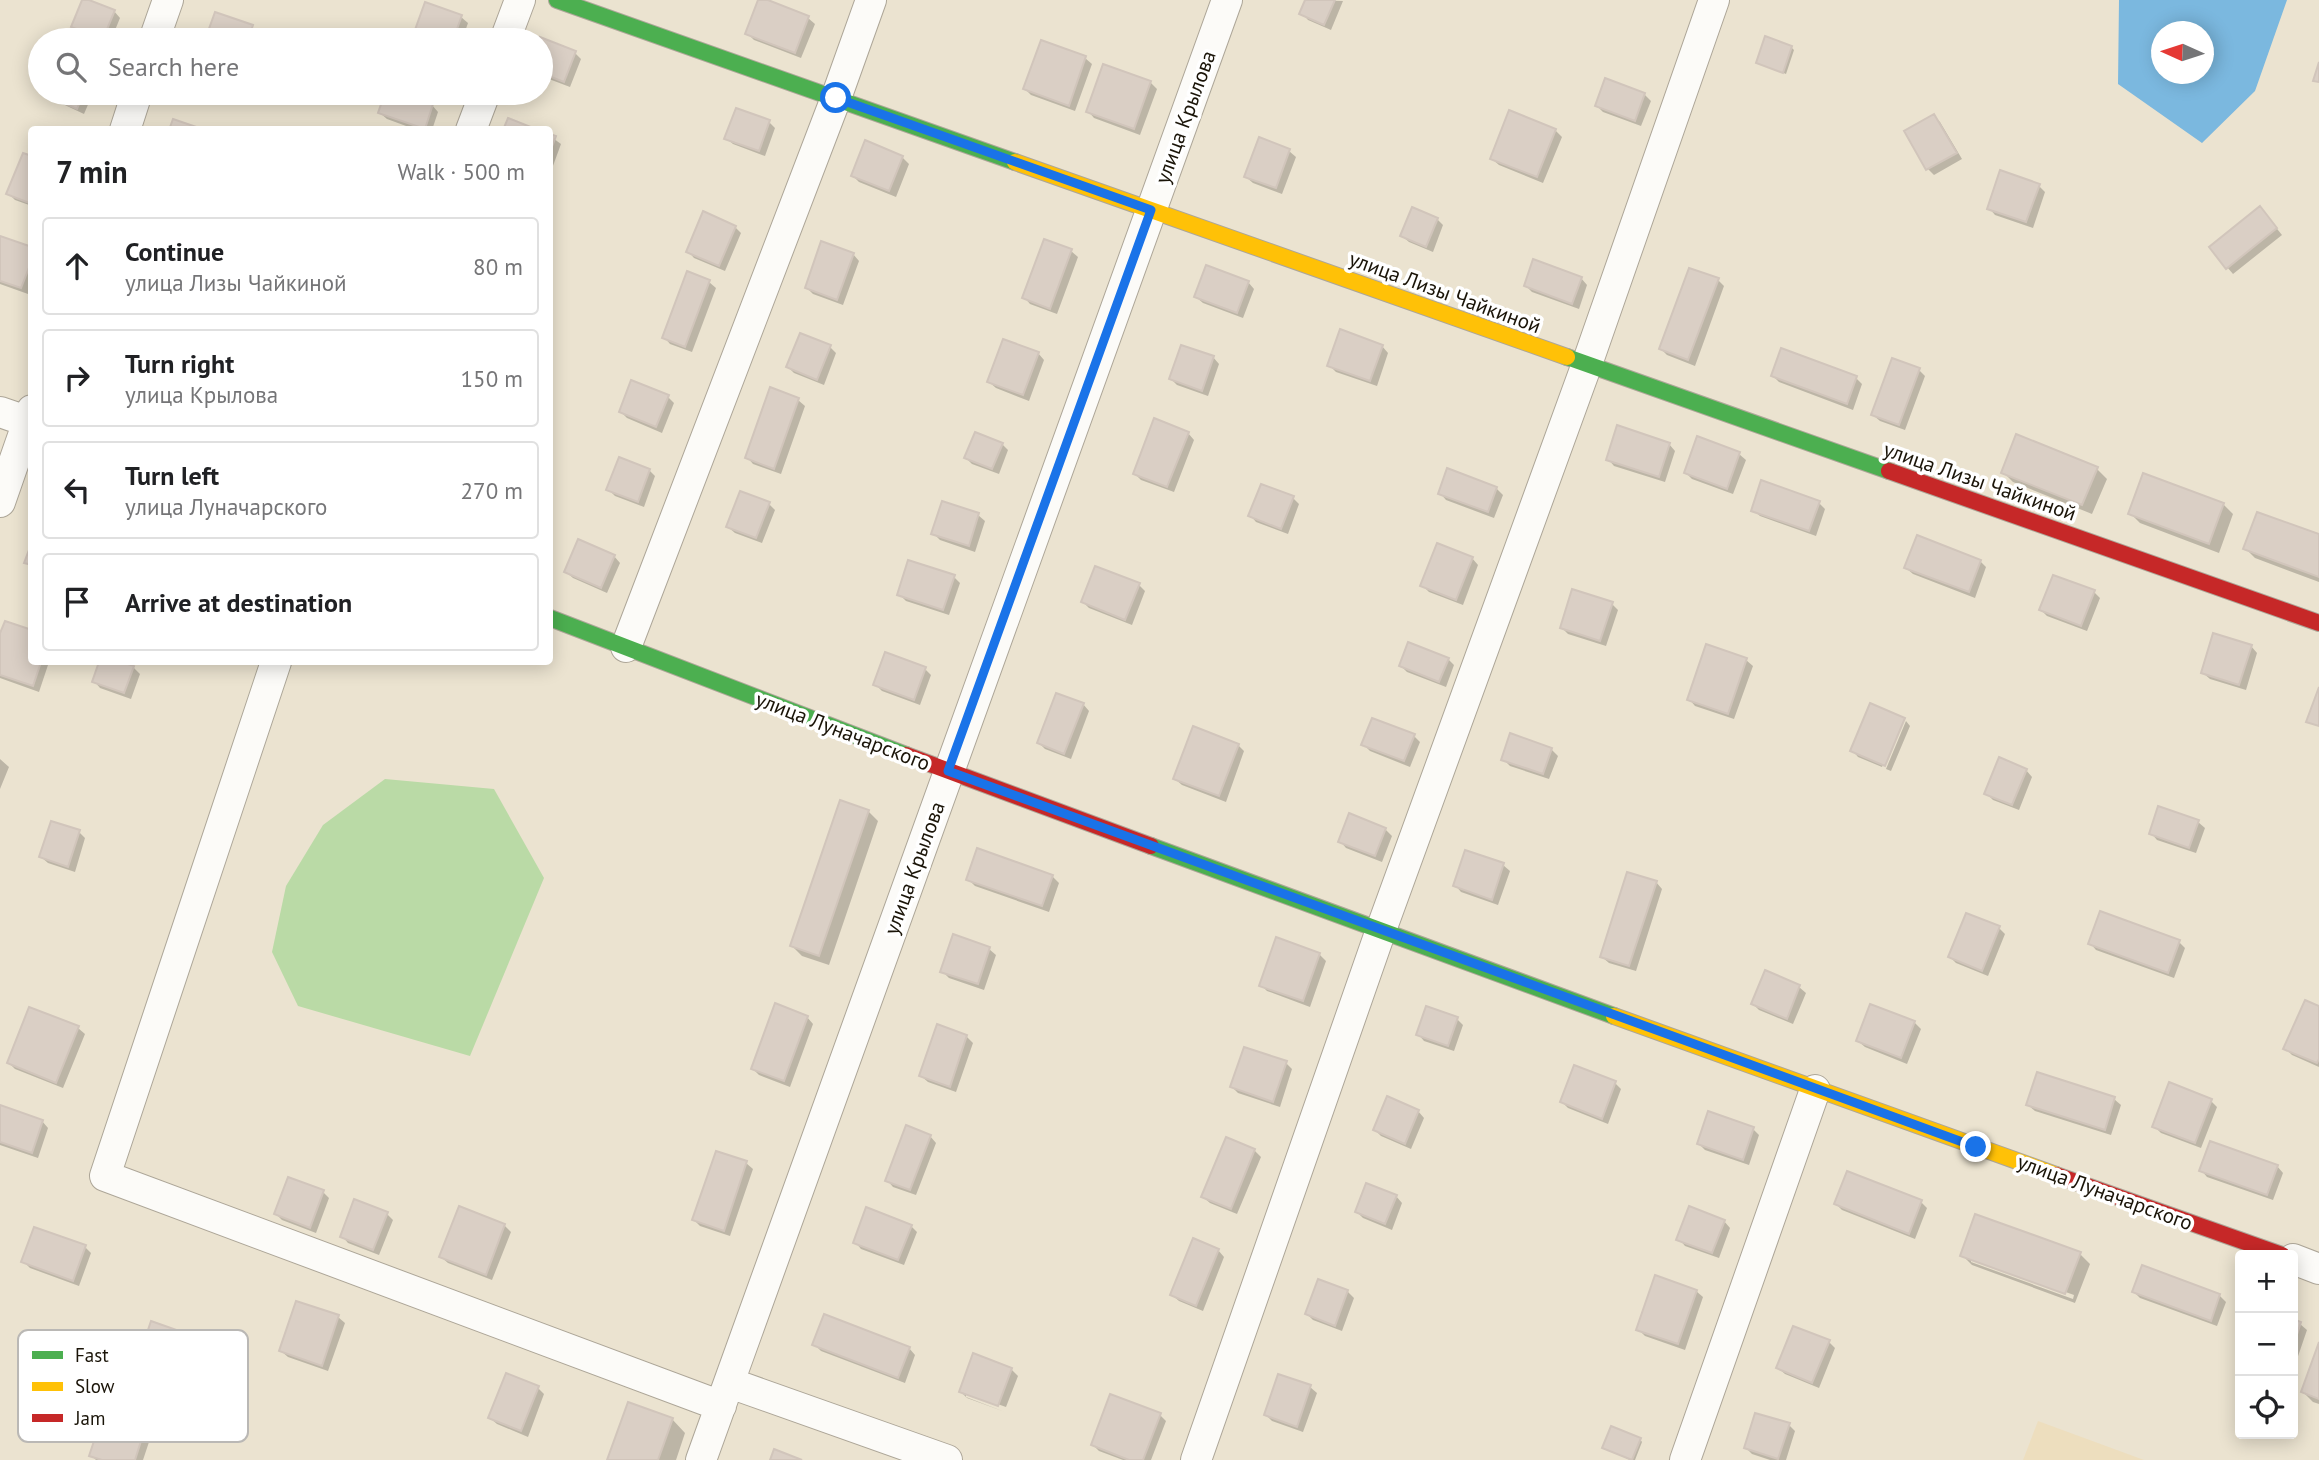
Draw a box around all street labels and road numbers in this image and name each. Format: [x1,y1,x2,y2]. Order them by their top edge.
street label: улица Крылова [1148,47,1222,187]
street label: улица Лизы Чайкиной [1345,245,1545,339]
street label: улица Лизы Чайкиной [1880,435,2080,527]
street label: улица Луначарского [752,685,934,777]
street label: улица Крылова [877,798,951,938]
street label: улица Луначарского [2014,1148,2196,1236]

